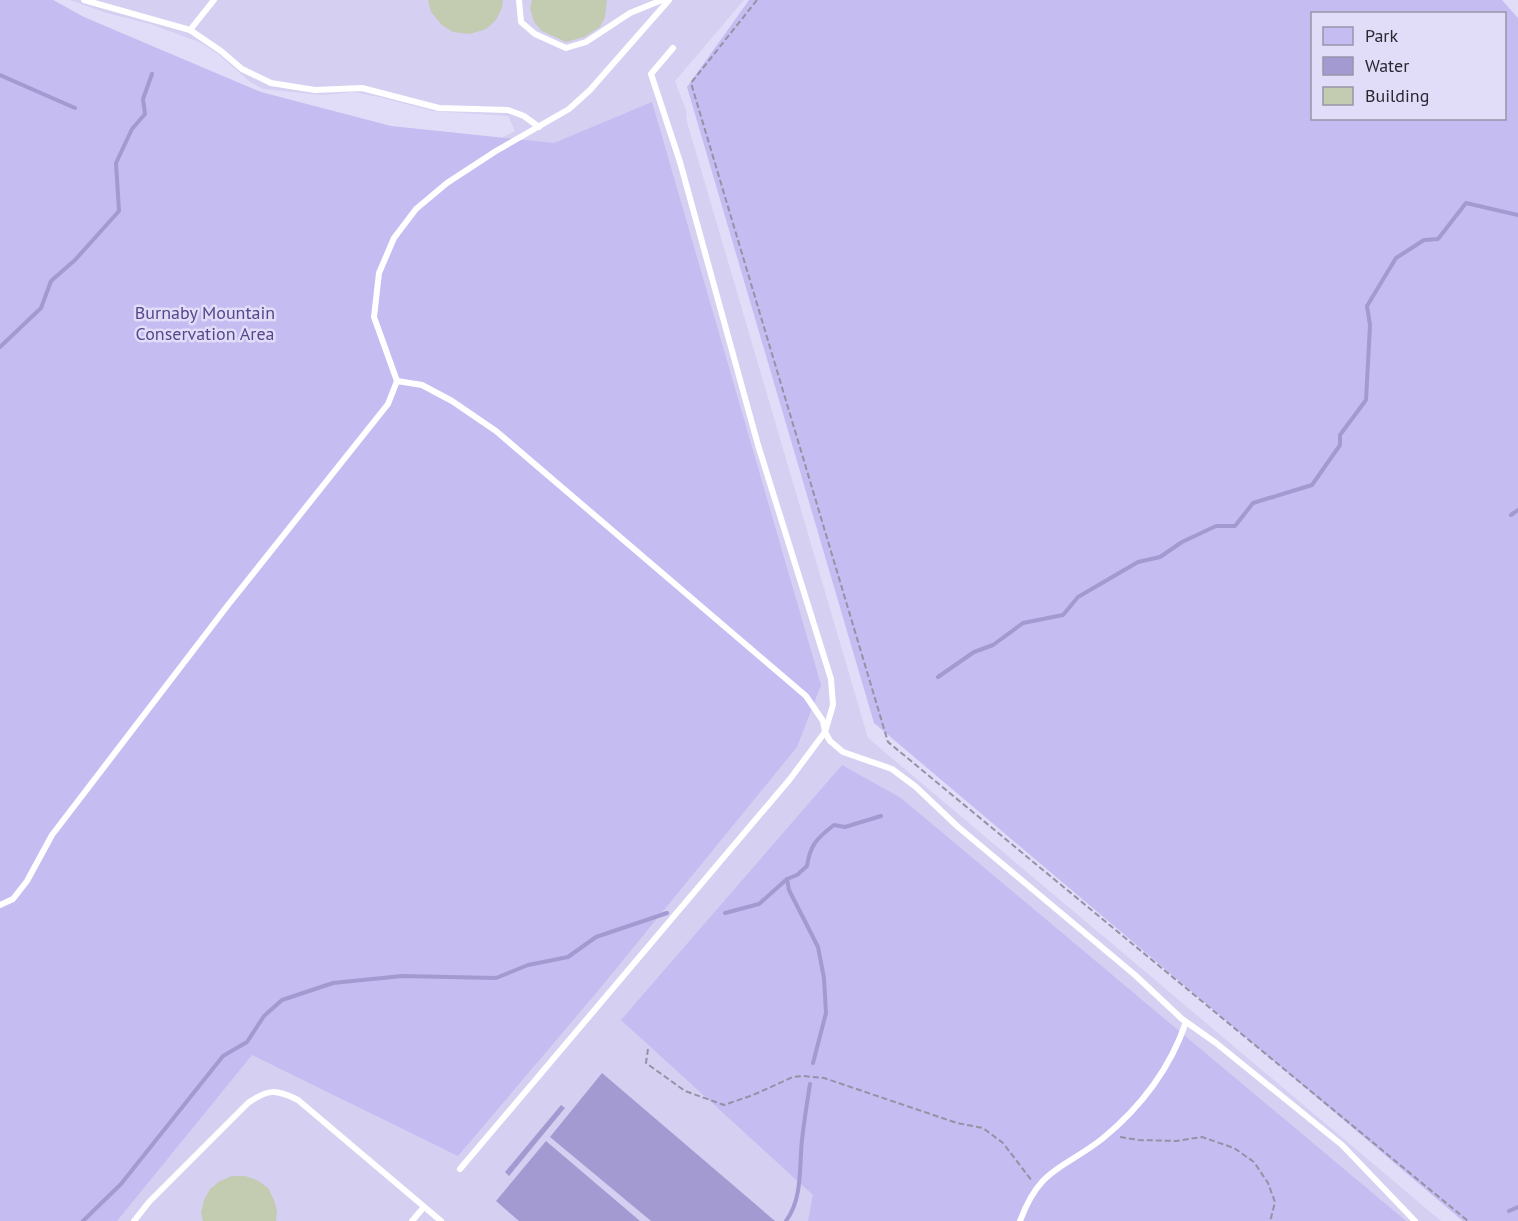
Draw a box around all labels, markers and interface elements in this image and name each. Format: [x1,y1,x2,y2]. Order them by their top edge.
legend [1311,12,1506,120]
text: Park [1365,24,1398,47]
text: Water [1365,54,1409,77]
text: Building [1365,84,1429,107]
park label: Burnaby Mountain Conservation Area [135,301,275,345]

